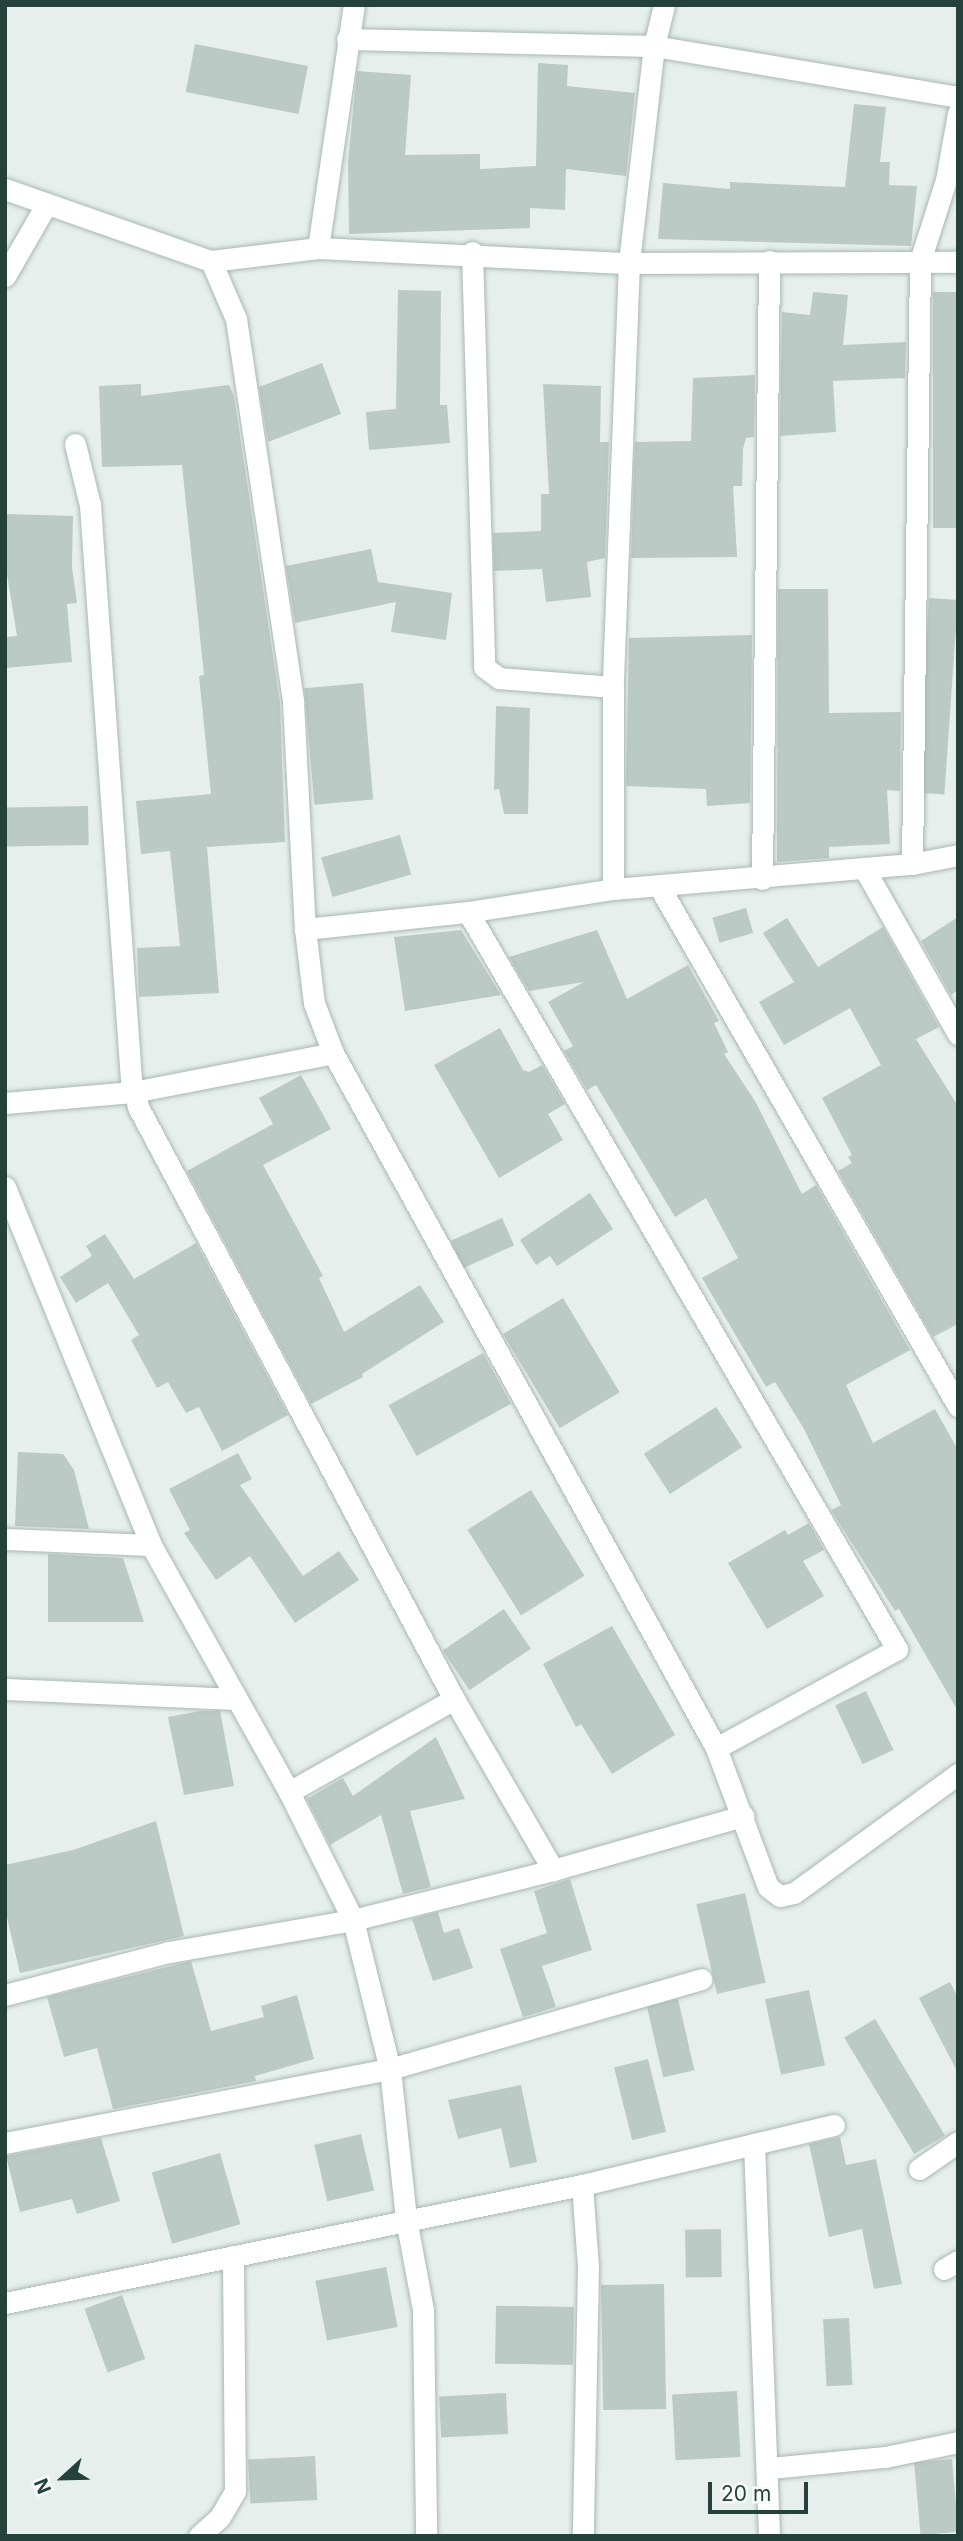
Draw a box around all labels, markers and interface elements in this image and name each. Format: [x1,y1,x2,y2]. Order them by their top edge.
north arrow [28,2443,98,2513]
scale bar [711,2468,811,2512]
text: N [30,2475,56,2497]
text: 20 m [721,2481,771,2506]

